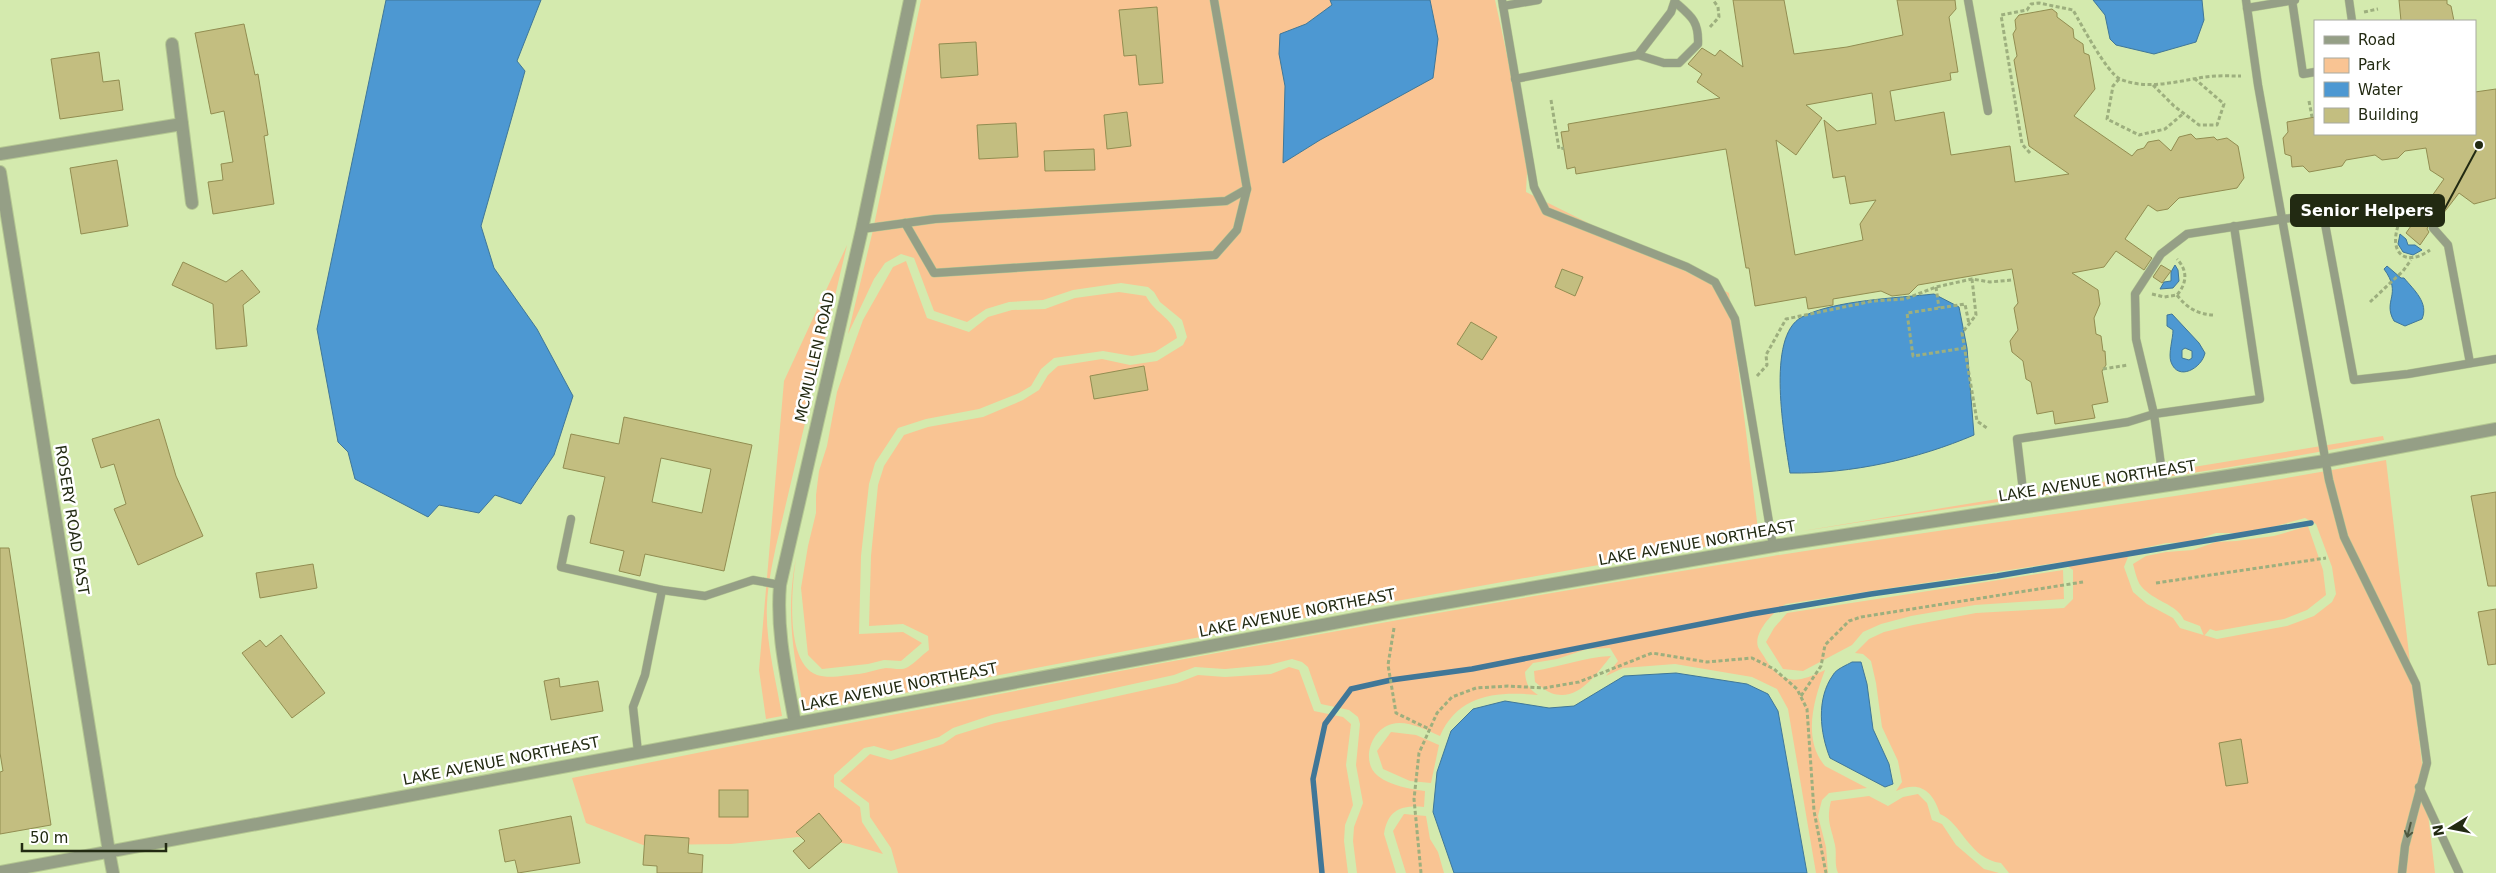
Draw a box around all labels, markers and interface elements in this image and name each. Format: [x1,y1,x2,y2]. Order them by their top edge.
legend [2314,20,2476,135]
text: Road [2358,31,2396,49]
text: Park [2358,56,2391,74]
text: Water [2358,81,2403,99]
text: Building [2358,106,2419,124]
callout: Senior Helpers [2291,195,2444,226]
text: Senior Helpers [2300,201,2434,220]
street label: MCMULLEN ROAD [791,290,839,424]
street label: ROSERY ROAD EAST [51,444,93,597]
street label: LAKE AVENUE NORTHEAST [1997,456,2198,506]
street label: LAKE AVENUE NORTHEAST [1597,517,1798,569]
street label: LAKE AVENUE NORTHEAST [1197,585,1398,641]
street label: LAKE AVENUE NORTHEAST [799,659,1000,715]
street label: LAKE AVENUE NORTHEAST [401,733,602,789]
north arrow [2426,803,2476,853]
scale bar [22,820,166,852]
one-way arrow [2404,821,2413,837]
text: N [2429,823,2447,837]
text: 50 m [30,829,68,847]

